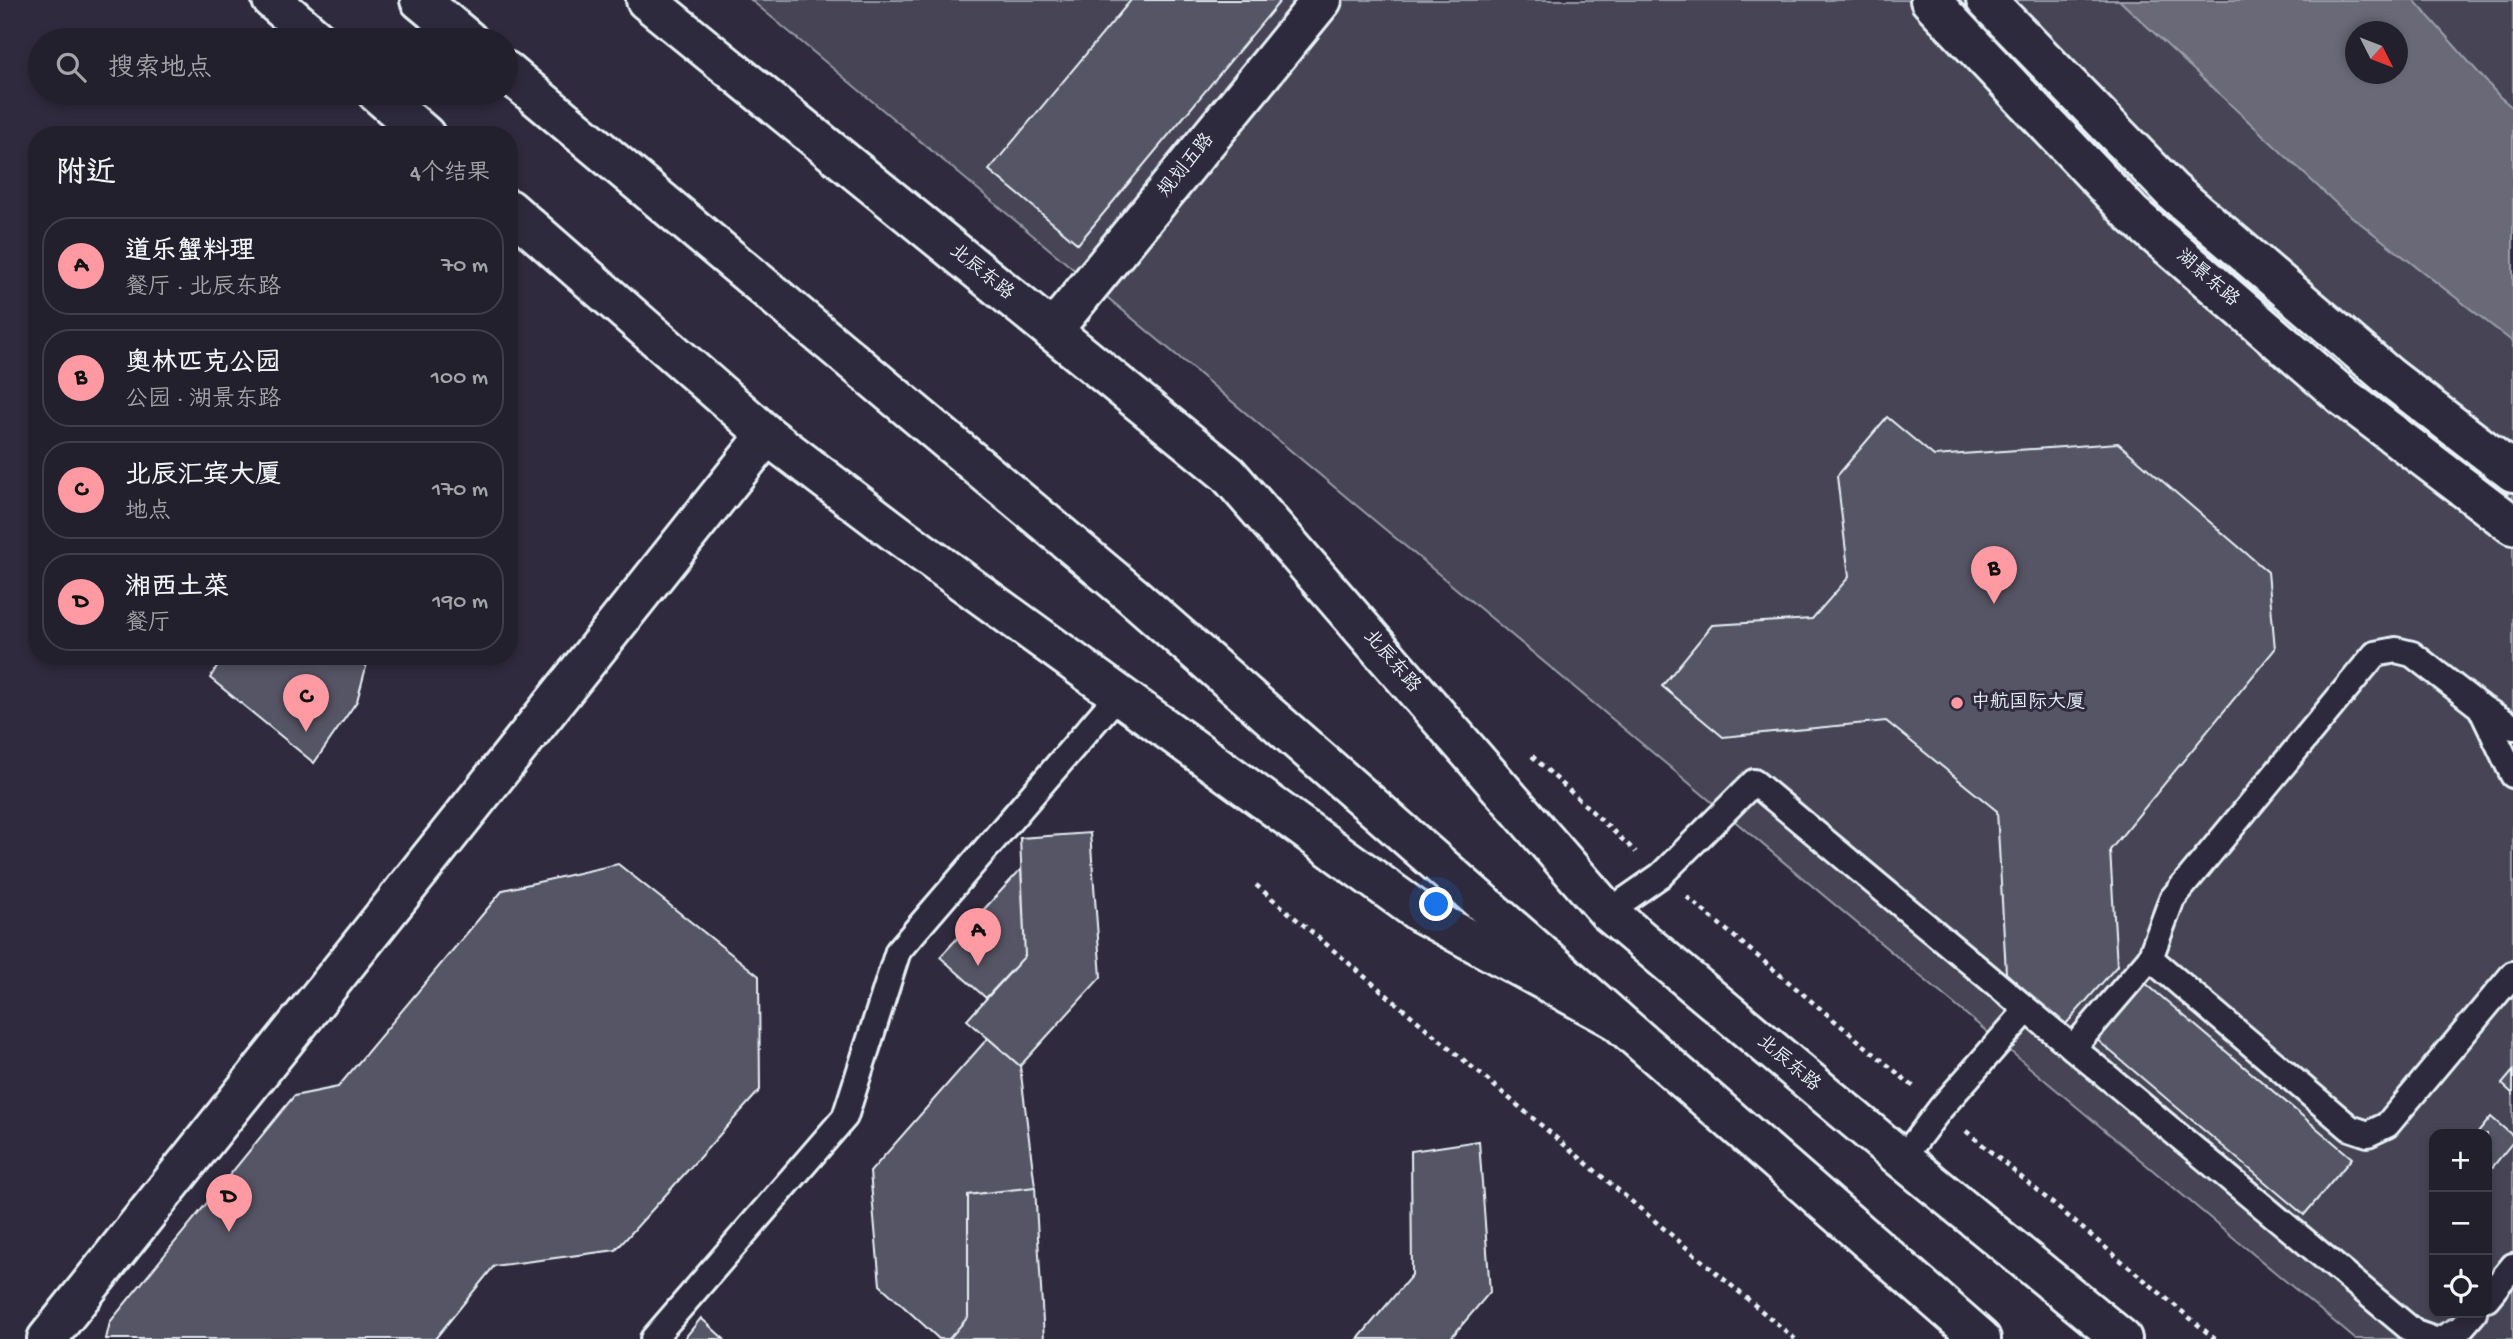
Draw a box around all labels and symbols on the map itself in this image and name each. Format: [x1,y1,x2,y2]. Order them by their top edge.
north arrow [2345,21,2408,84]
street label: 规划五路 [1153,129,1220,203]
street label: 北辰东路 [944,239,1018,306]
street label: 湖景东路 [2171,245,2244,313]
pin: B [1971,546,2017,604]
street label: 北辰东路 [1357,625,1425,698]
pin: C [283,674,329,732]
place label: 中航国际大厦 [1971,691,2085,715]
marker: 中航国际大厦 [1949,695,1965,711]
your location [1419,887,1453,921]
pin: A [955,908,1001,966]
street label: 北辰东路 [1751,1030,1825,1097]
pin: D [206,1174,252,1232]

